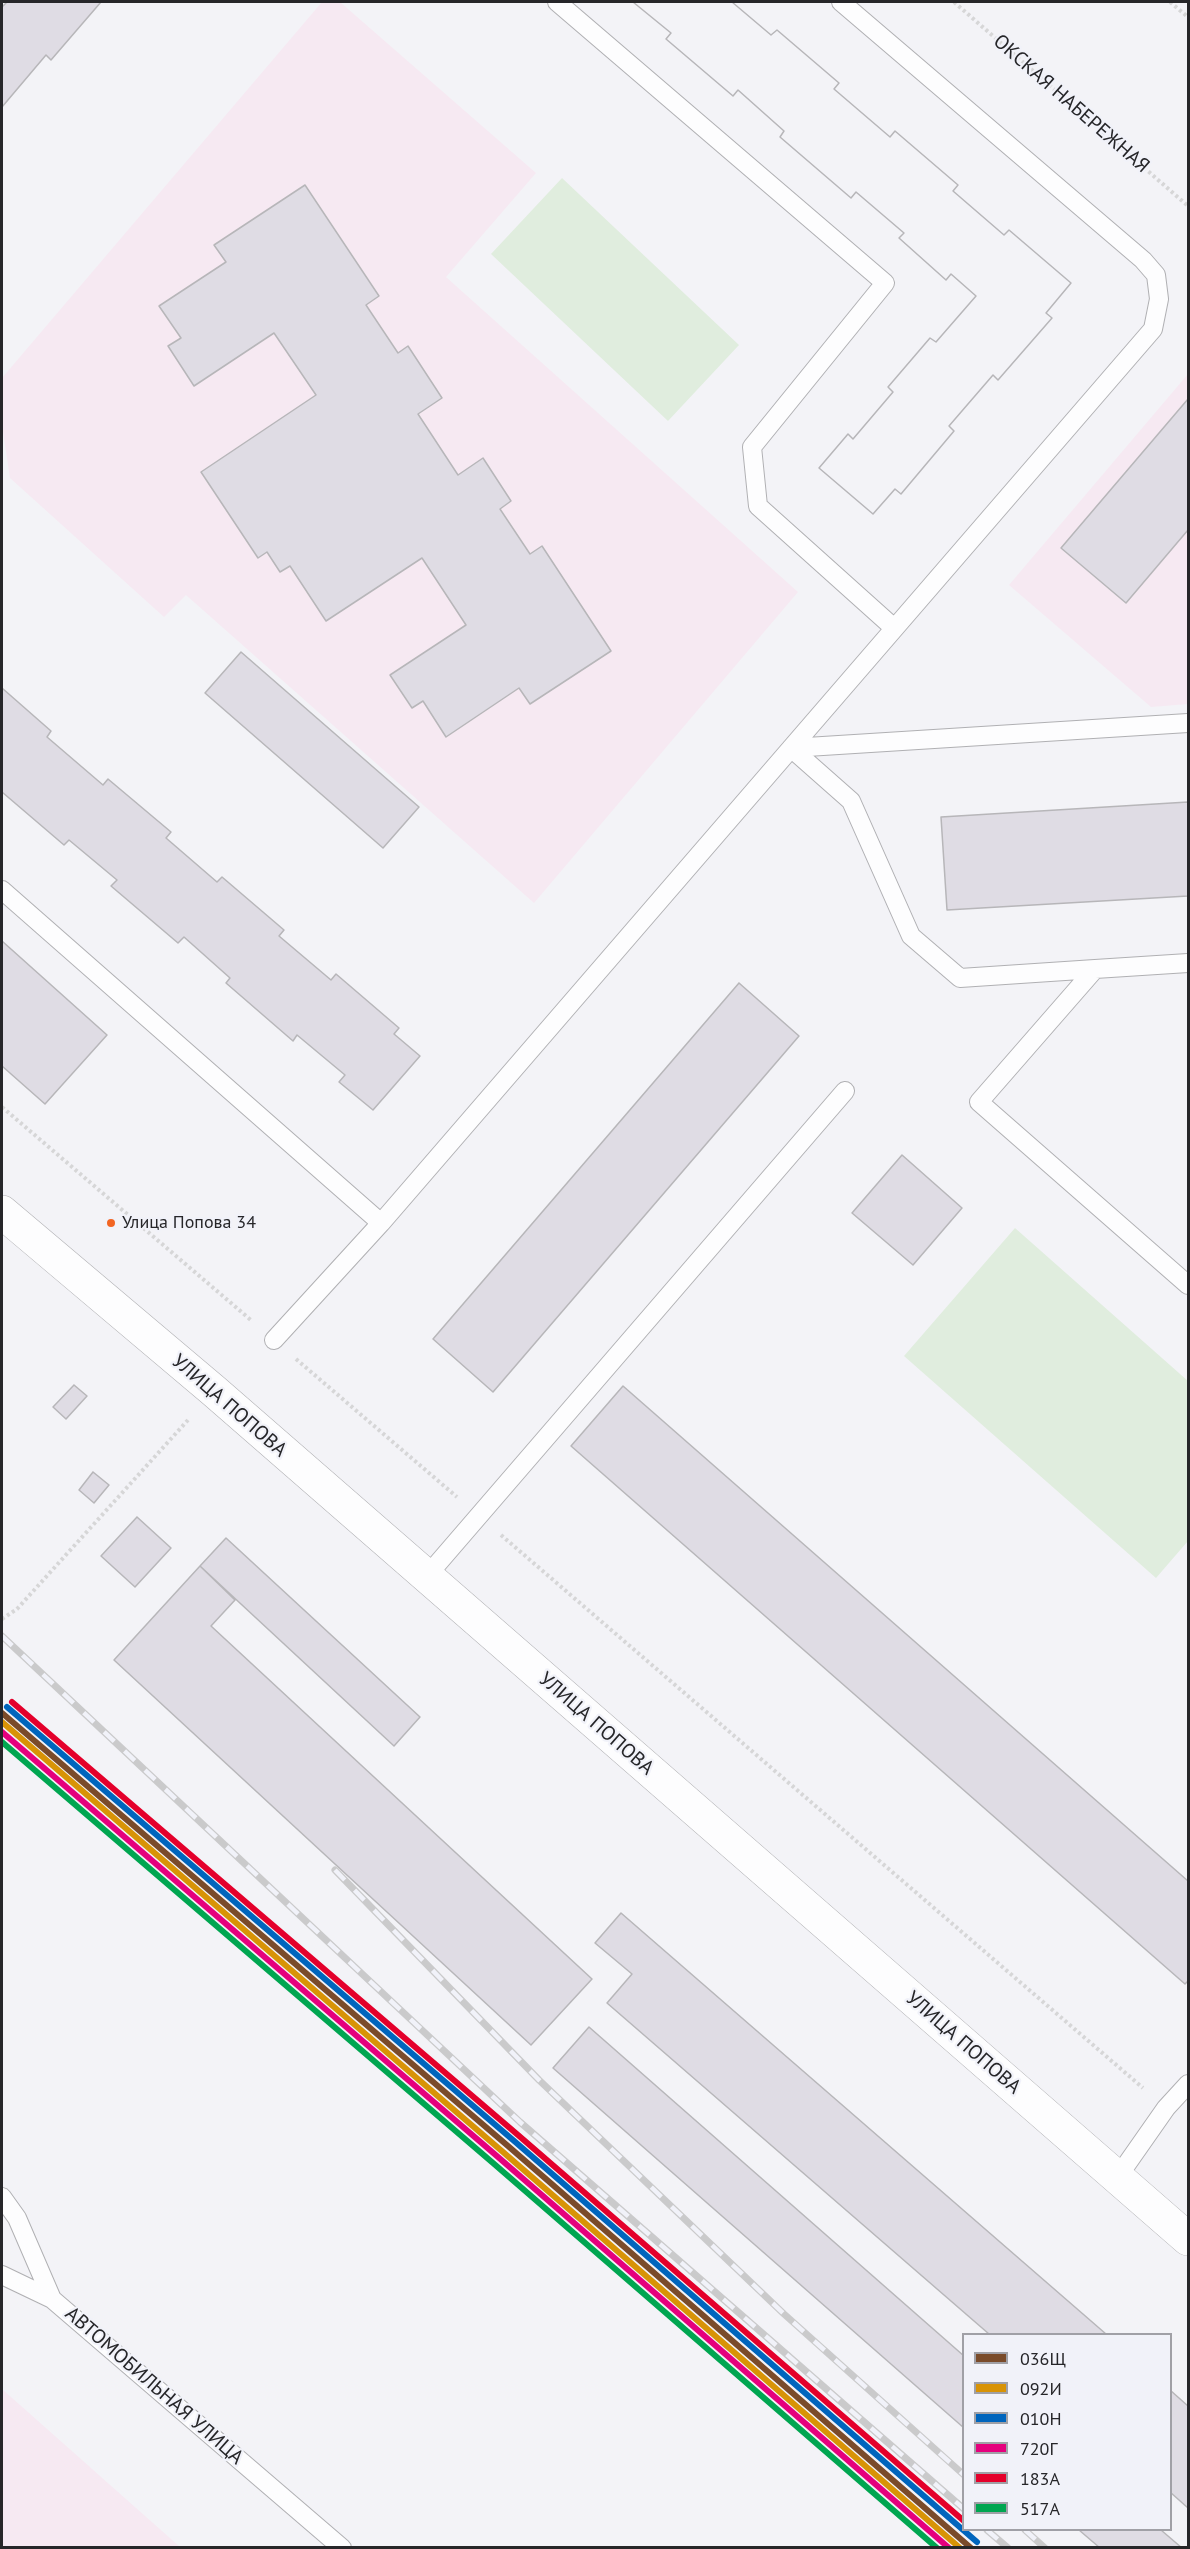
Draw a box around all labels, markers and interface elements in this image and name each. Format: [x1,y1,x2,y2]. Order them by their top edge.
street label: ОКСКАЯ НАБЕРЕЖНАЯ [988,30,1154,178]
place label: Улица Попова 34 [122,1212,256,1234]
marker: Улица Попова 34 [105,1217,117,1229]
street label: УЛИЦА ПОПОВА [167,1350,291,1462]
street label: УЛИЦА ПОПОВА [534,1668,658,1780]
street label: УЛИЦА ПОПОВА [901,1987,1025,2099]
street label: АВТОМОБИЛЬНАЯ УЛИЦА [60,2302,248,2470]
legend [962,2333,1172,2531]
text: 036Щ [1020,2347,1066,2370]
text: 092И [1020,2377,1062,2400]
text: 010Н [1020,2407,1062,2430]
text: 720Г [1020,2437,1057,2460]
text: 183А [1020,2467,1060,2490]
text: 517А [1020,2497,1060,2520]

